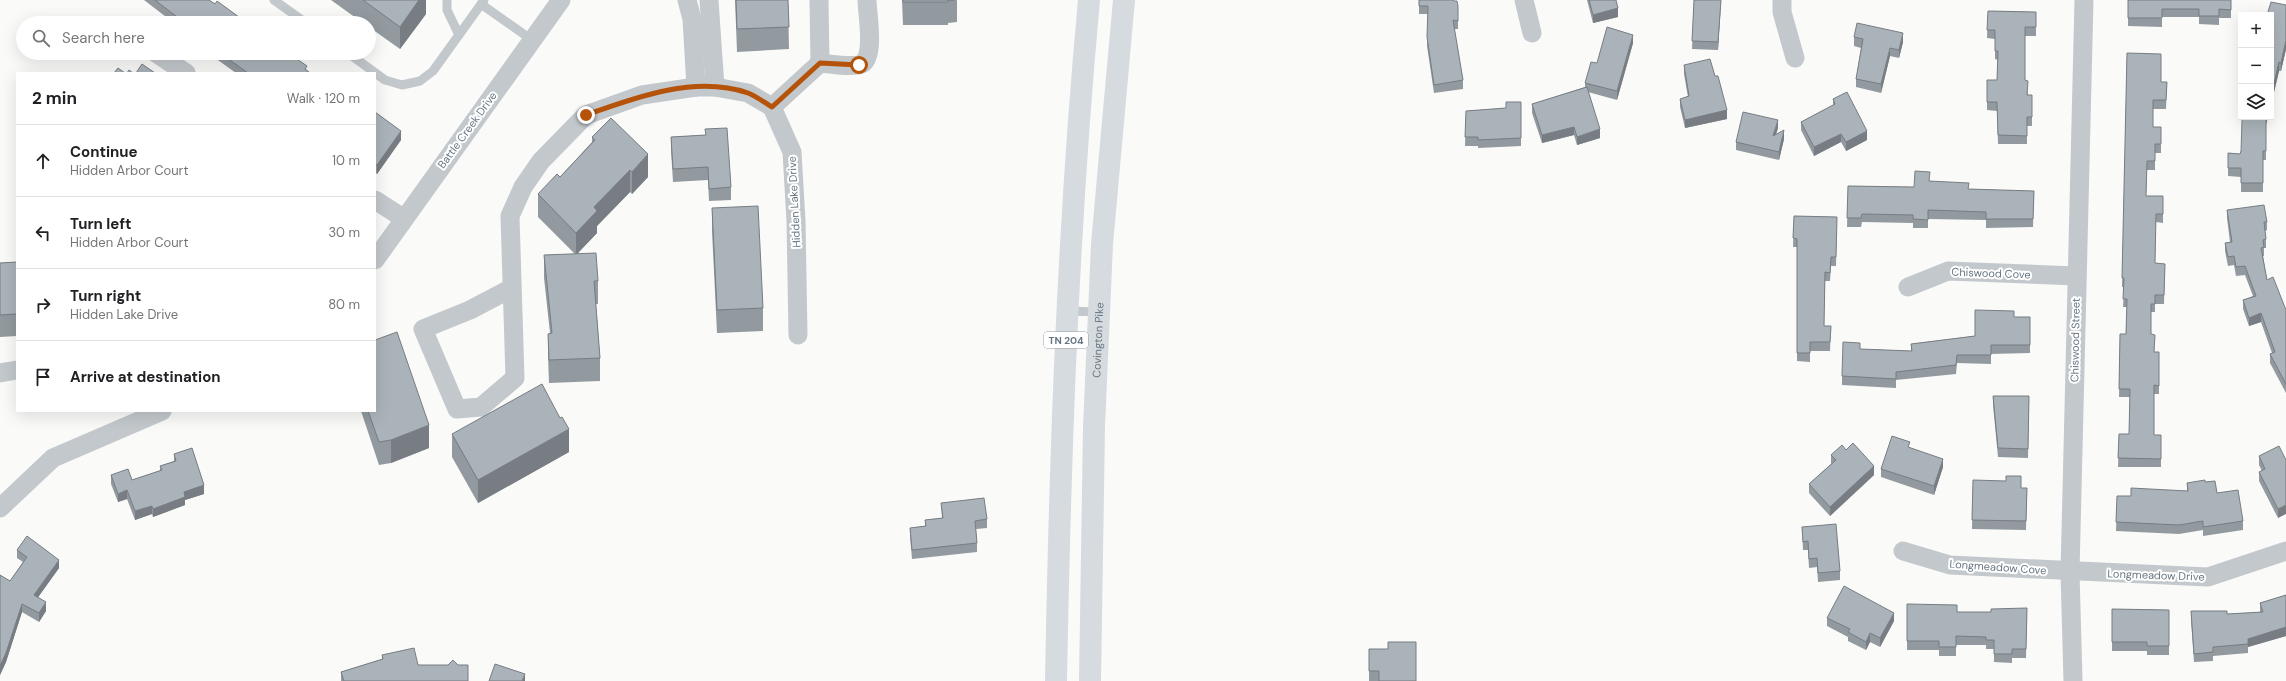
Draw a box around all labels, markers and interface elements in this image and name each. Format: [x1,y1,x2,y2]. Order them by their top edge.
map controls [2238,12,2274,120]
button: + [2238,12,2274,48]
search box [16,16,376,60]
icon: search [30,27,52,49]
text: Search here [62,28,145,48]
button: − [2238,48,2274,84]
route start [850,56,868,74]
button: layers [2238,84,2274,120]
text: 2 min [32,87,77,109]
street label: Battle Creek Drive [434,89,500,171]
text: Walk · 120 m [287,90,360,107]
route end [577,106,595,124]
text: Continue [70,142,138,162]
icon: ahead [32,150,54,172]
text: 10 m [332,152,360,169]
street label: Hidden Lake Drive [785,156,803,248]
text: Hidden Arbor Court [70,162,189,179]
text: Turn left [70,214,131,234]
icon: left [32,222,54,244]
text: 30 m [328,224,360,241]
text: Hidden Arbor Court [70,234,189,251]
street label: Chiswood Cove [1951,265,2031,281]
text: Turn right [70,286,141,306]
icon: right [32,294,54,316]
text: 80 m [328,296,360,313]
street label: Chiswood Street [2067,298,2083,382]
street label: Covington Pike [1089,302,1106,378]
text: Hidden Lake Drive [70,306,178,323]
road number: TN 204 [1044,332,1088,348]
icon: arrive [32,366,54,388]
text: Arrive at destination [70,367,221,387]
street label: Longmeadow Cove [1949,557,2047,577]
street label: Longmeadow Drive [2107,566,2205,584]

